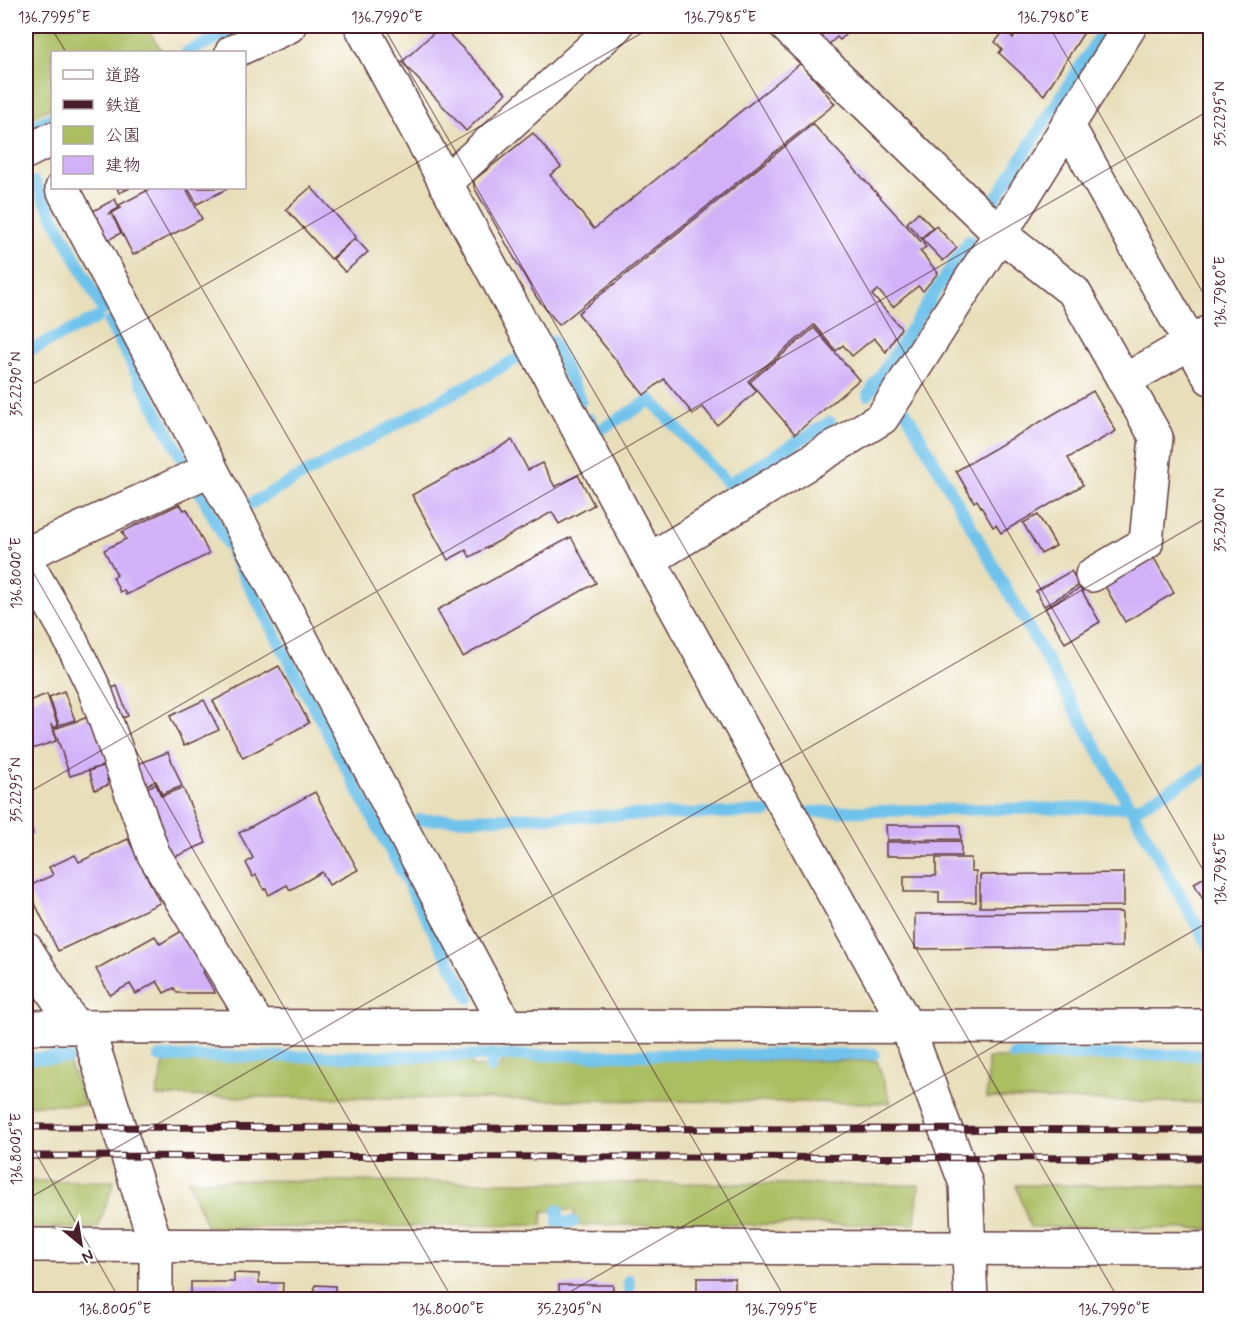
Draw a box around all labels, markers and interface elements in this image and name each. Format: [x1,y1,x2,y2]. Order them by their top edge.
text: 136.7995°E [18,8,90,28]
text: 136.7990°E [351,8,423,28]
text: 136.7985°E [684,8,757,28]
text: 136.7980°E [1017,8,1089,28]
legend [51,51,246,189]
text: 道路 [105,64,141,88]
text: 35.2295°N [1211,81,1231,147]
text: 鉄道 [105,94,141,118]
text: 公園 [105,124,141,148]
text: 建物 [105,154,141,178]
text: 136.7980°E [1211,256,1231,328]
text: 35.2290°N [7,352,27,416]
text: 35.2300°N [1211,488,1231,552]
text: 136.8000°E [7,537,27,609]
text: 35.2295°N [7,757,27,823]
text: 136.7985°E [1211,832,1231,905]
text: 136.8005°E [7,1113,27,1185]
north arrow [51,1214,111,1274]
text: N [78,1244,98,1267]
text: 136.8005°E [79,1300,151,1320]
text: 136.8000°E [412,1300,484,1320]
text: 35.2305°N [536,1300,602,1320]
text: 136.7995°E [745,1300,817,1320]
text: 136.7990°E [1078,1300,1150,1320]

